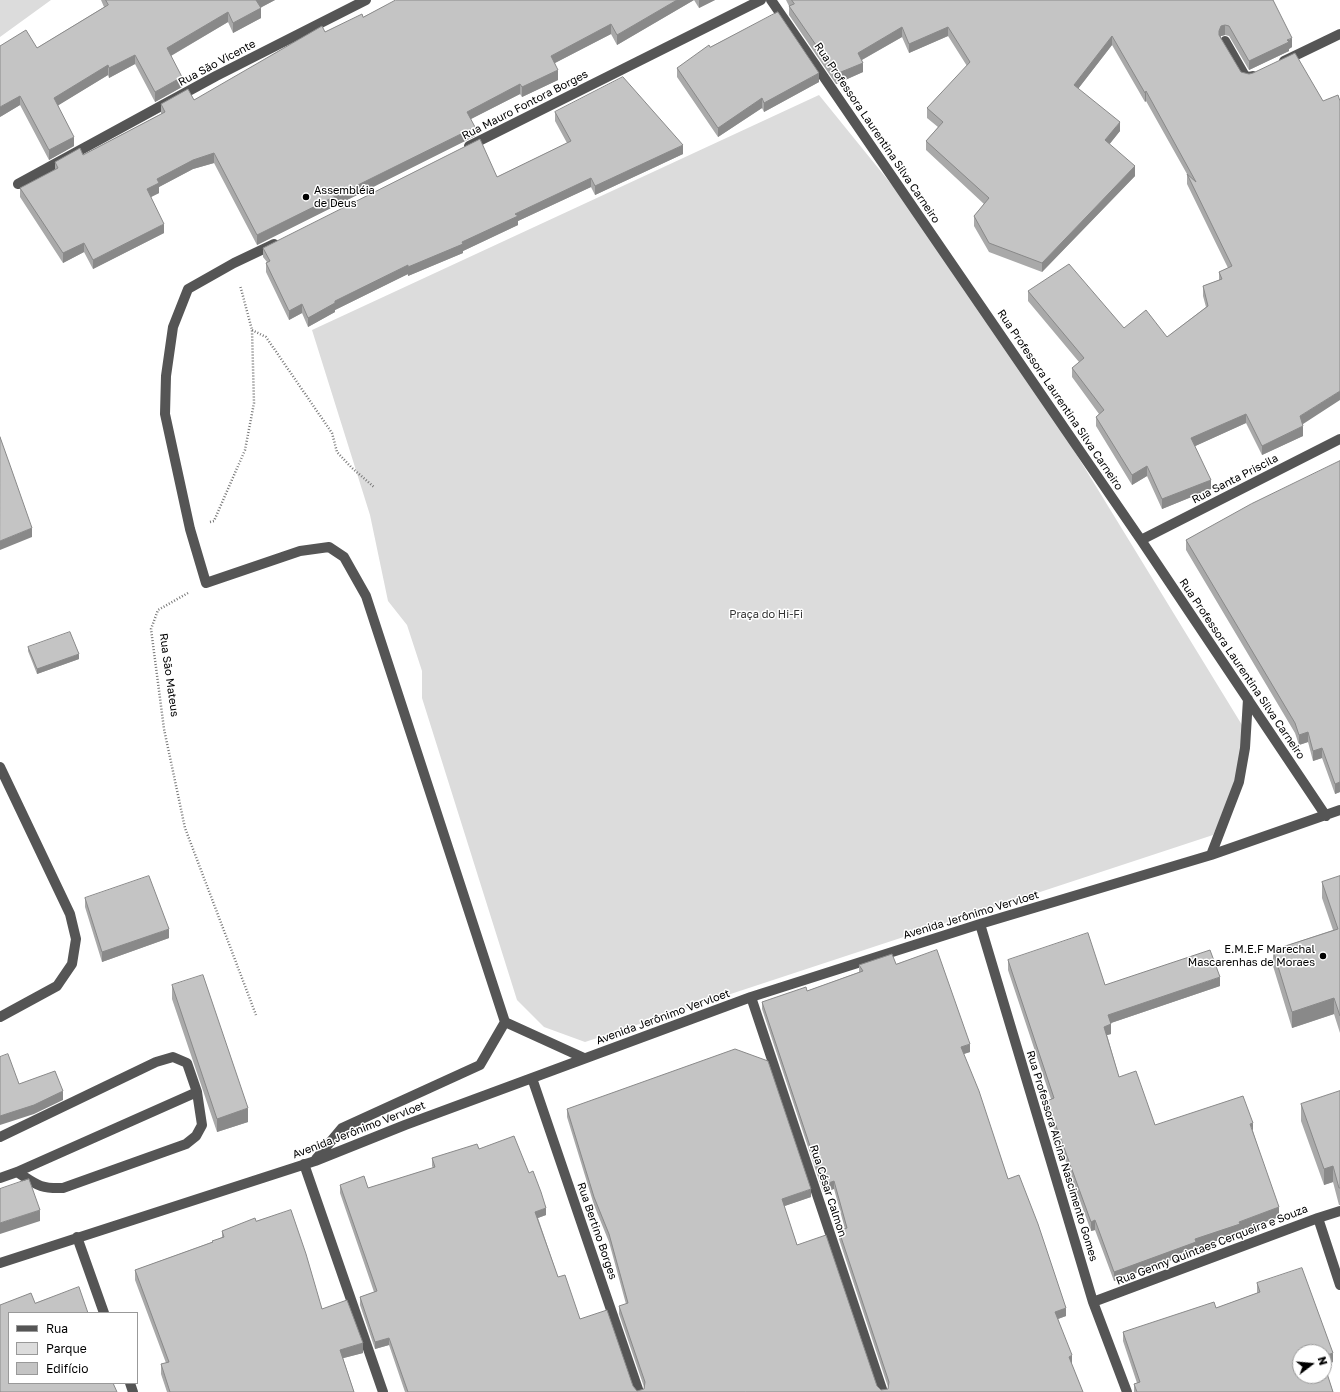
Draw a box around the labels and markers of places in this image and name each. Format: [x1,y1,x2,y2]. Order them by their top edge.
place label: Assembléia de Deus [314,184,375,210]
marker: Assembléia de Deus [301,192,311,202]
place label: E.M.E.F Marechal Mascarenhas de Moraes [1188,943,1315,969]
marker: E.M.E.F Marechal Mascarenhas de Moraes [1318,951,1328,961]

